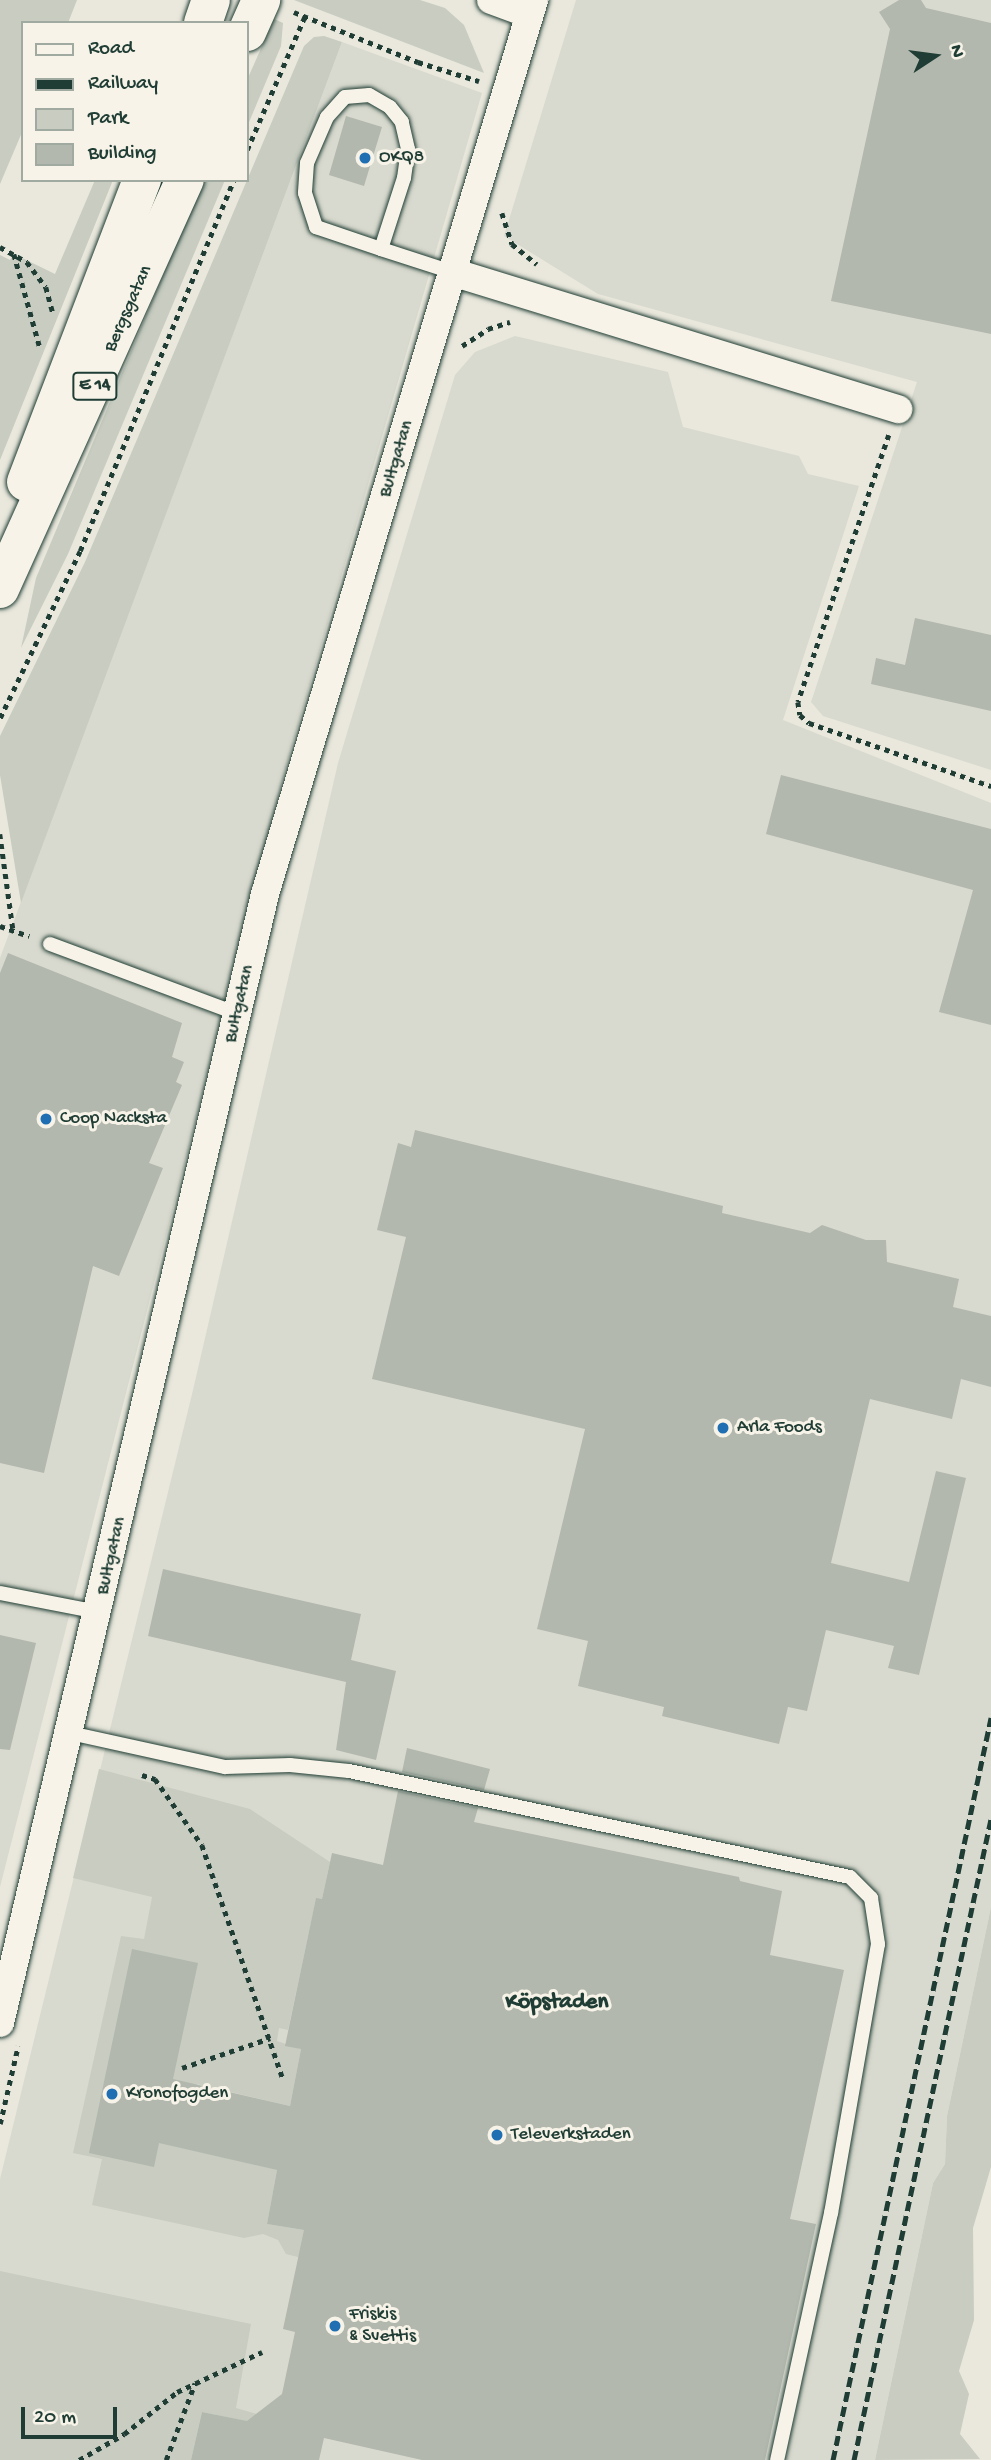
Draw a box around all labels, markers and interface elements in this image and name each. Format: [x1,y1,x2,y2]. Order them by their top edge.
legend [21,21,248,182]
north arrow [900,21,970,91]
text: Road [88,37,134,62]
text: N [943,43,969,60]
text: Railway [88,72,158,97]
text: Park [88,107,128,132]
text: Building [88,142,157,167]
place label: OKQ8 [379,147,424,169]
marker: OKQ8 [357,150,373,166]
street label: Bergsgatan [100,262,158,356]
road number: E 14 [72,372,118,400]
street label: Bultgatan [375,418,419,500]
street label: Bultgatan [220,963,260,1045]
place label: Coop Nacksta [60,1108,167,1130]
marker: Coop Nacksta [38,1111,54,1127]
place label: Arla Foods [737,1417,822,1439]
marker: Arla Foods [715,1420,731,1436]
street label: Bultgatan [92,1515,132,1597]
district label: Köpstaden [506,1989,608,2017]
place label: Kronofogden [126,2083,228,2105]
marker: Kronofogden [104,2086,120,2102]
place label: Televerkstaden [511,2124,631,2146]
marker: Televerkstaden [489,2127,505,2143]
place label: Friskis & Svettis [349,2304,416,2348]
marker: Friskis & Svettis [327,2318,343,2334]
scale bar [24,2394,121,2438]
text: 20 m [34,2406,76,2431]

